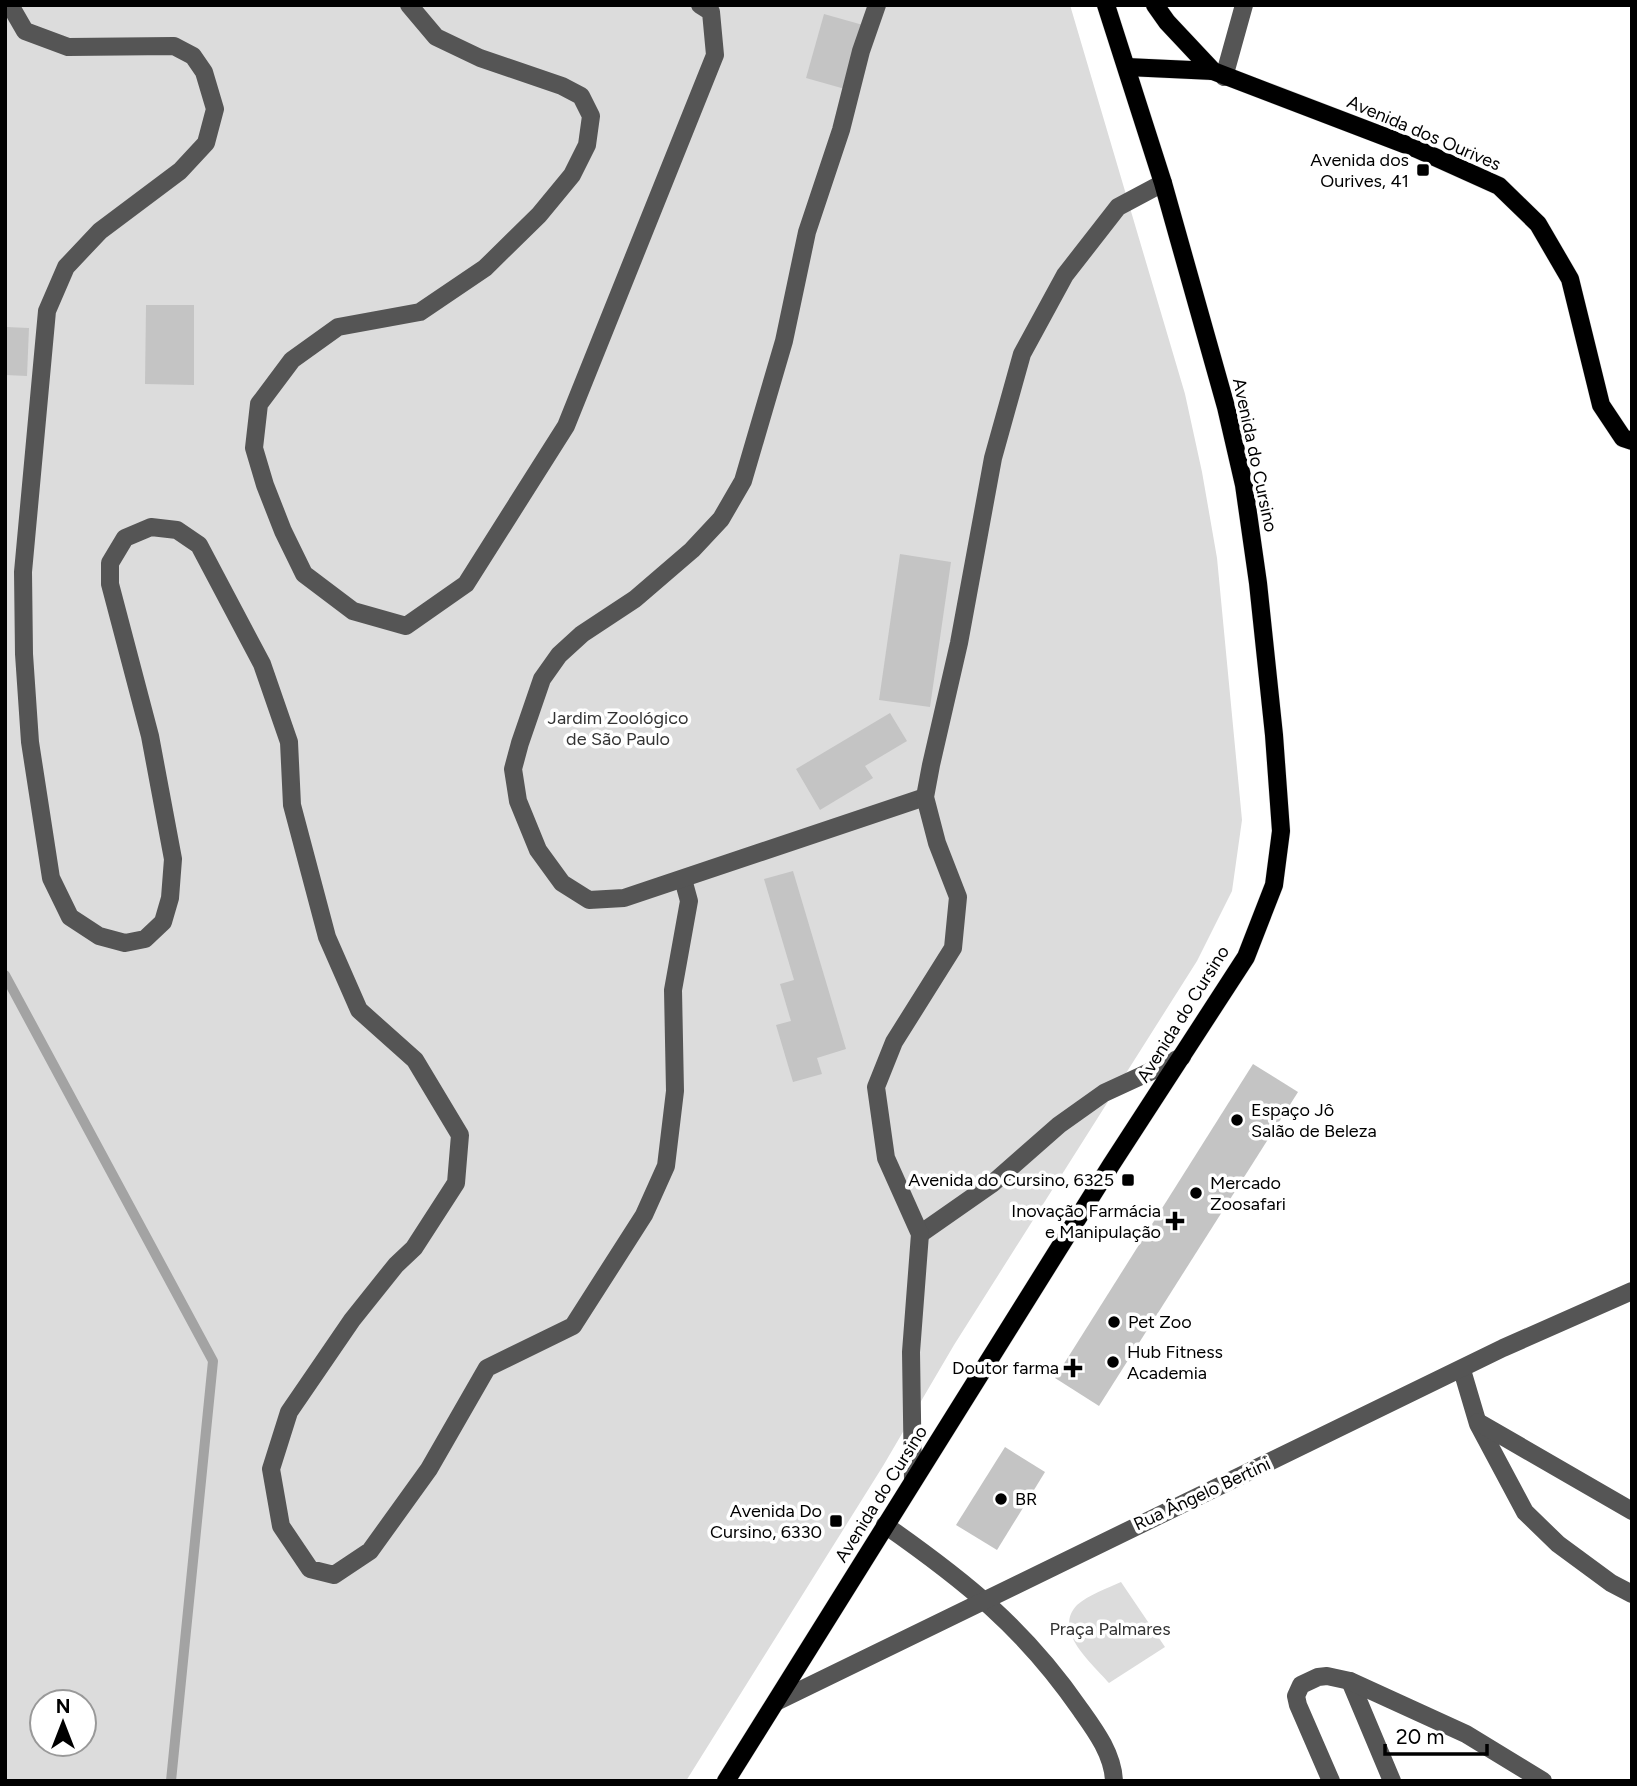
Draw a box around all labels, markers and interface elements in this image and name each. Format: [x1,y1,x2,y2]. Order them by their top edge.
street label: Avenida dos Ourives [1344,91,1504,175]
place label: Avenida dos Ourives, 41 [1310,149,1409,192]
marker: Avenida dos Ourives, 41 [1415,162,1431,178]
street label: Avenida do Cursino [1228,376,1282,534]
park label: Jardim Zoológico de São Paulo [548,707,688,750]
street label: Avenida do Cursino [1132,942,1234,1086]
place label: Espaço Jô Salão de Beleza [1251,1099,1377,1142]
marker: Espaço Jô Salão de Beleza [1229,1112,1245,1128]
place label: Avenida do Cursino, 6325 [908,1169,1114,1191]
marker: Avenida do Cursino, 6325 [1120,1172,1136,1188]
place label: Mercado Zoosafari [1210,1172,1286,1215]
marker: Mercado Zoosafari [1188,1185,1204,1201]
place label: Inovação Farmácia e Manipulação [1011,1200,1161,1243]
marker: Inovação Farmácia e Manipulação [1167,1213,1183,1229]
place label: Pet Zoo [1128,1311,1192,1333]
marker: Pet Zoo [1106,1314,1122,1330]
place label: Hub Fitness Academia [1127,1341,1223,1384]
marker: Hub Fitness Academia [1105,1354,1121,1370]
place label: Doutor farma [952,1357,1059,1379]
marker: Doutor farma [1065,1360,1081,1376]
street label: Avenida do Cursino [830,1422,932,1566]
street label: Rua Ângelo Bertini [1130,1453,1274,1535]
place label: BR [1015,1488,1037,1510]
marker: BR [993,1491,1009,1507]
place label: Avenida Do Cursino, 6330 [710,1500,822,1543]
marker: Avenida Do Cursino, 6330 [828,1513,844,1529]
park label: Praça Palmares [1049,1618,1171,1640]
north arrow [28,1688,98,1758]
text: N [56,1695,70,1718]
scale bar [1385,1712,1486,1756]
text: 20 m [1396,1724,1444,1749]

